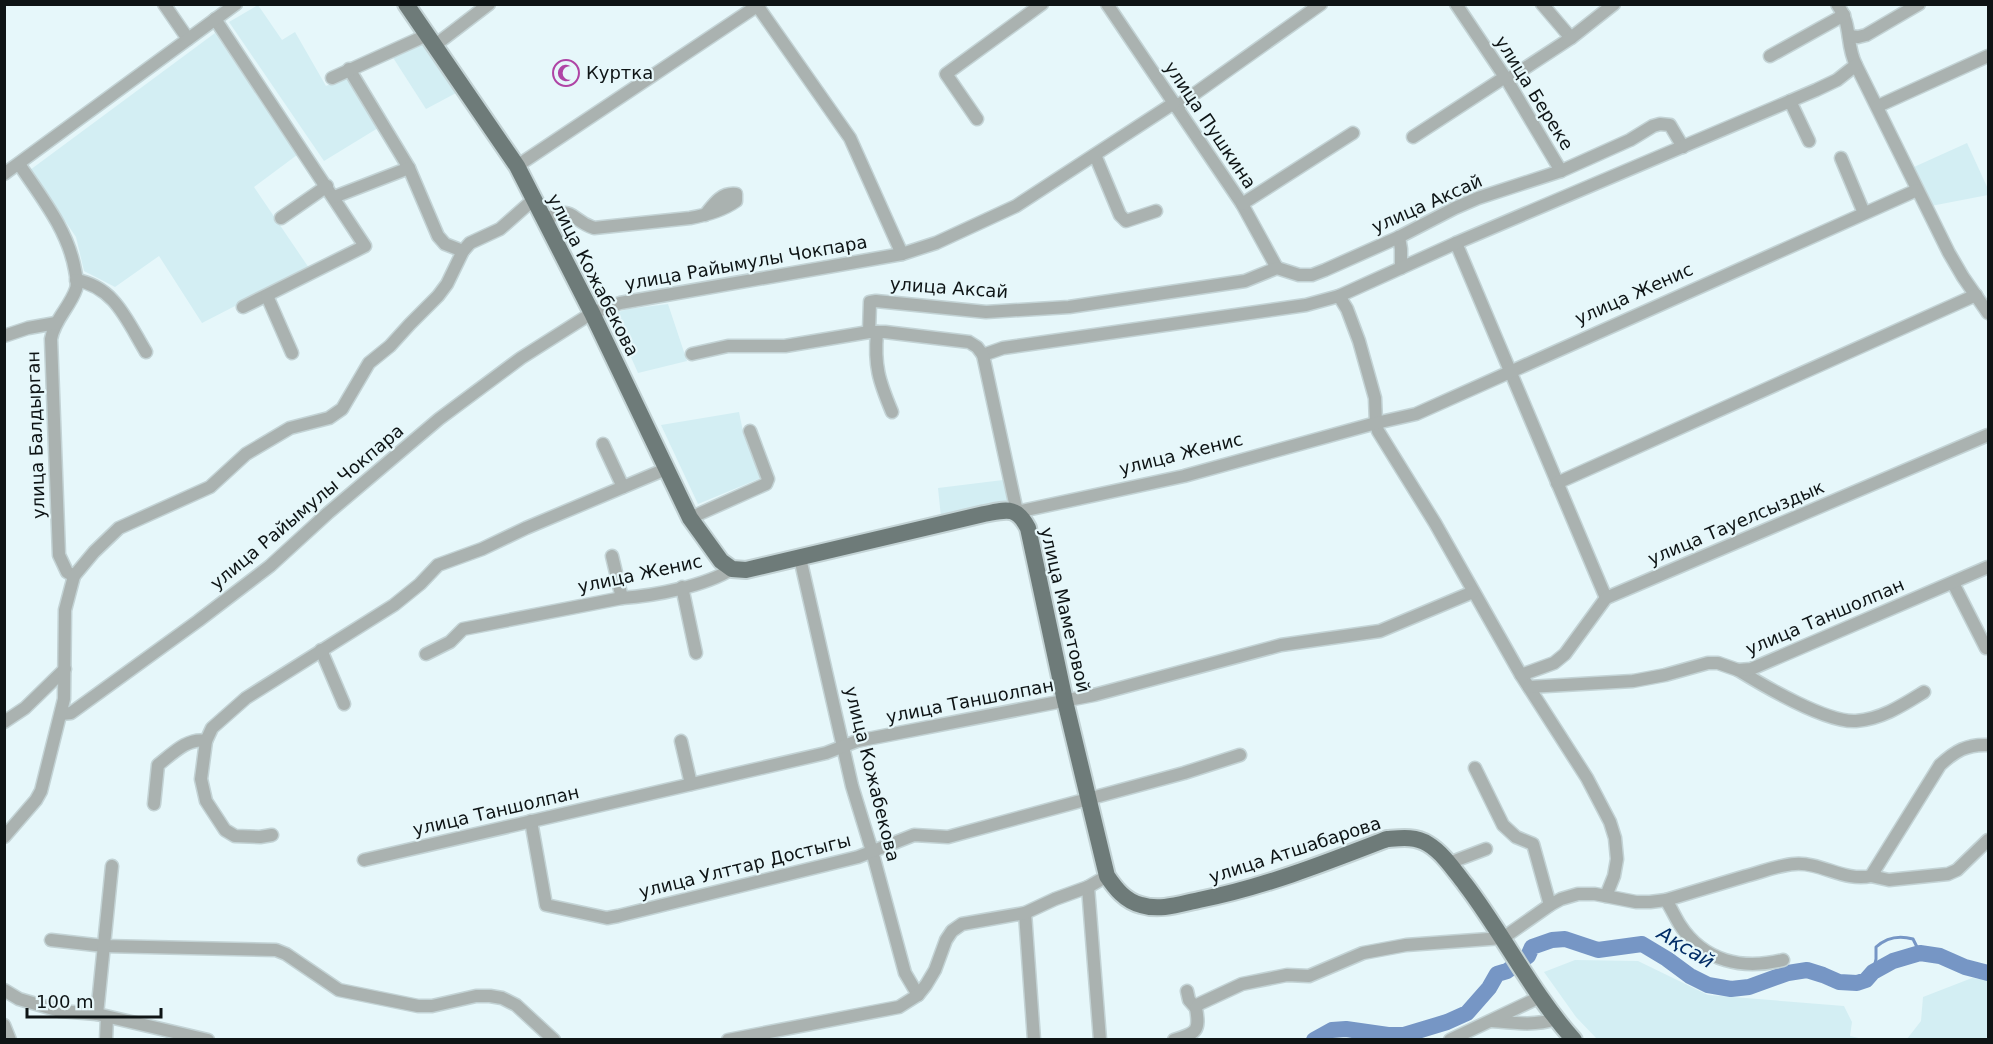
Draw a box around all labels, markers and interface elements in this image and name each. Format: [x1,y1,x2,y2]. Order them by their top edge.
street label: улица Береке [1491,32,1578,154]
street label: улица Пушкина [1160,57,1261,192]
mosque icon: Куртка [551,58,581,88]
place label: Куртка [586,62,653,83]
street label: улица Аксай [1368,170,1485,237]
street label: улица Кожабекова [543,190,644,360]
street label: улица Райымулы Чокпара [623,231,869,294]
street label: улица Женис [1572,258,1696,329]
street label: улица Аксай [889,273,1009,302]
street label: улица Балдырган [22,351,49,519]
street label: улица Райымулы Чокпара [206,420,408,594]
street label: улица Женис [1117,428,1245,479]
street label: улица Тауелсыздык [1645,476,1827,569]
street label: улица Маметовой [1036,525,1095,695]
street label: улица Женис [576,550,704,597]
street label: улица Таншолпан [1742,574,1907,659]
street label: улица Таншолпан [884,674,1055,727]
street label: улица Кожабекова [841,684,904,864]
street label: улица Таншолпан [411,781,581,840]
street label: улица Атшабарова [1206,812,1383,887]
street label: улица Улттар Достыгы [637,829,853,902]
water label: Ақсай [1652,920,1719,973]
scale bar [27,981,160,1019]
text: 100 m [36,991,94,1012]

